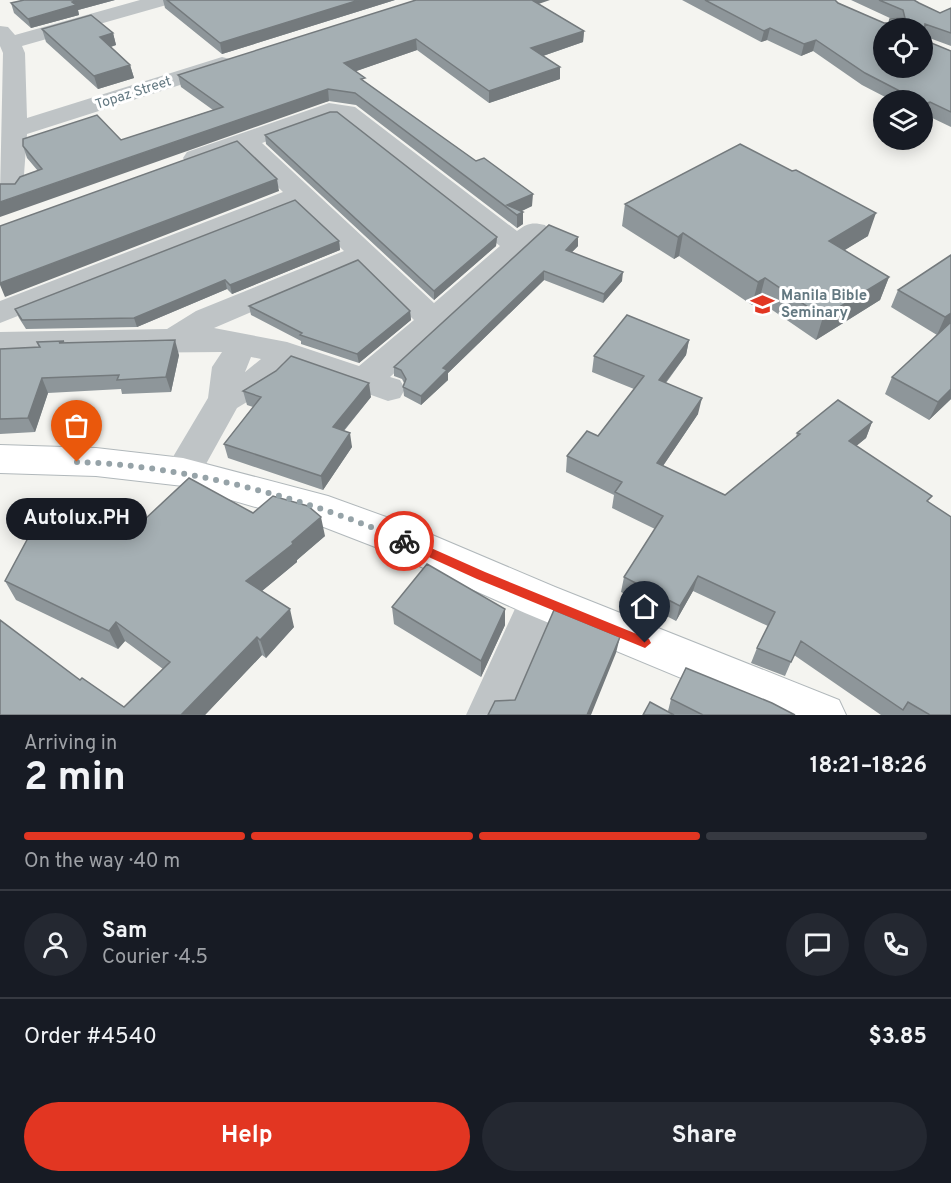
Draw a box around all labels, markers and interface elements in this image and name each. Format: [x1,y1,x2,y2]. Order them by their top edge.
map controls [873,18,933,150]
button: locate [873,18,933,78]
street label: Topaz Street [93,73,174,114]
button: layers [873,90,933,150]
place label: Manila Bible Seminary [781,287,867,323]
school or university icon: Manila Bible Seminary [750,291,776,317]
pin [51,400,102,462]
icon: bag [60,409,93,442]
callout: Autolux.PH [7,498,148,540]
text: Autolux.PH [23,506,130,532]
courier [374,511,434,571]
icon: bike [388,525,421,558]
pin [619,581,670,643]
icon: home [628,590,661,623]
text: Arriving in [24,731,117,757]
text: 18:21–18:26 [810,753,927,780]
text: 2 min [24,755,126,804]
text: On the way · 40 m [24,849,180,875]
button: person [24,913,87,976]
button: chat [786,913,849,976]
button: phone [864,913,927,976]
text: Sam [102,918,147,945]
text: Courier · 4.5 [102,945,208,971]
text: Order #4540 [24,1024,157,1051]
text: $3.85 [868,1024,927,1051]
button: Help [24,1102,470,1171]
button: Share [482,1102,927,1171]

